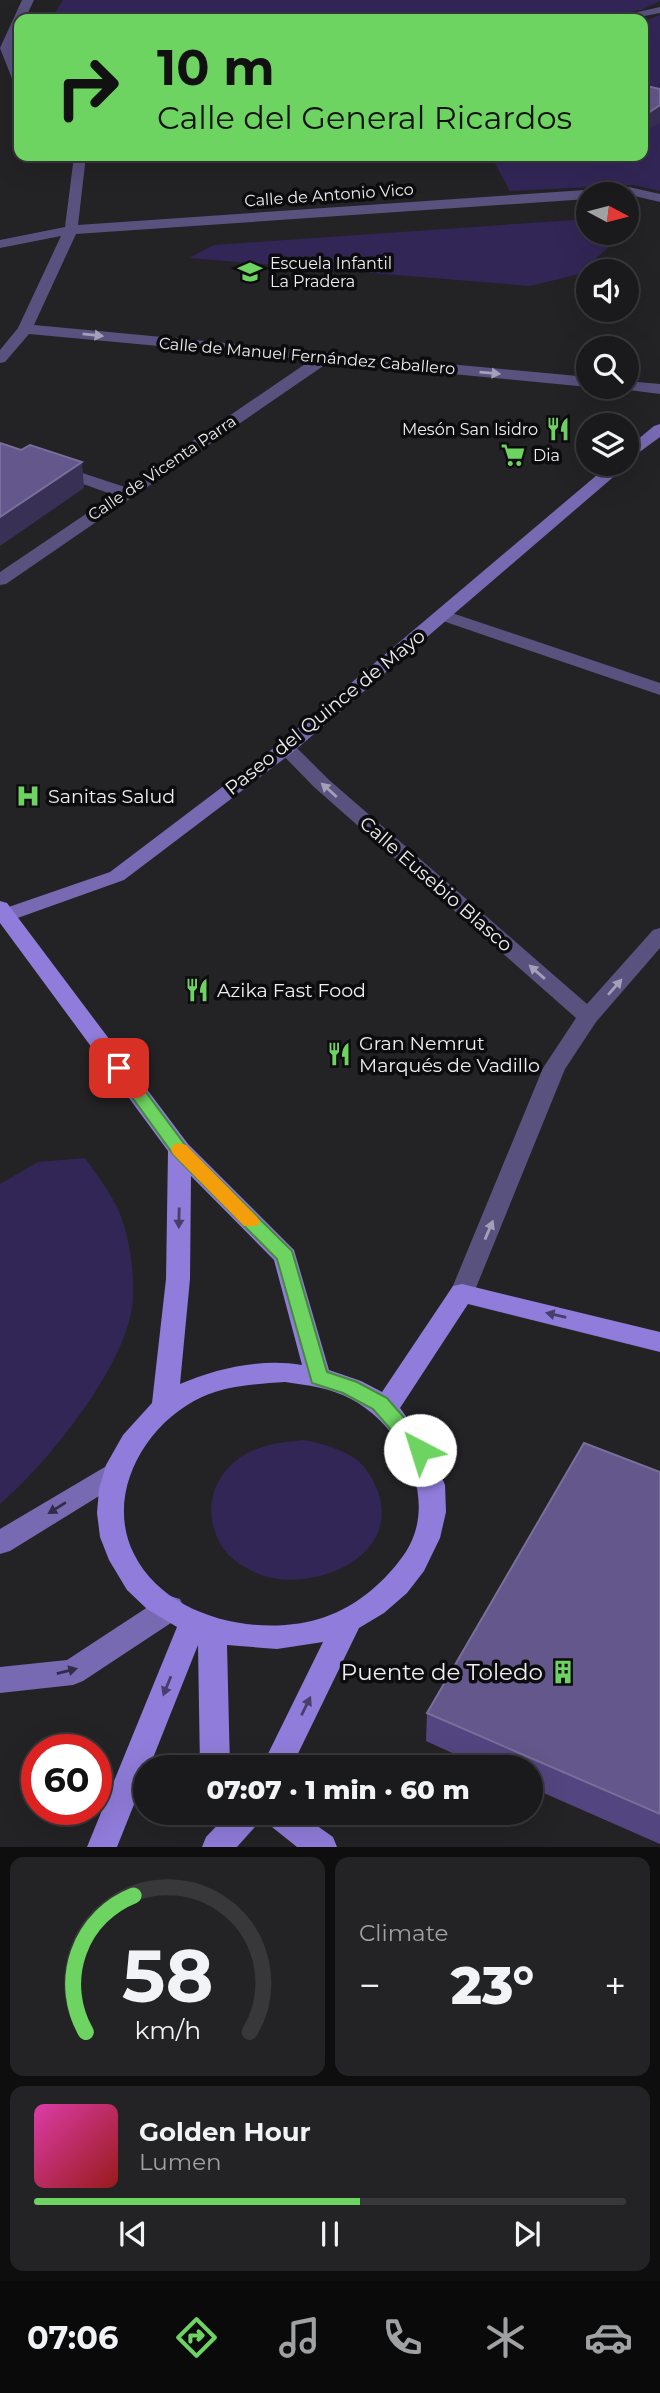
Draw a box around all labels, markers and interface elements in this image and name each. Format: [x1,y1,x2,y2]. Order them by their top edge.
text: 10 m [157,38,275,97]
icon: right [42,42,133,133]
text: Calle del General Ricardos [157,98,572,137]
street label: Calle de Antonio Vico [244,180,414,210]
north arrow [576,182,639,245]
map controls [576,182,639,476]
place label: Escuela Infantil La Pradera [270,254,392,291]
school or university icon: Escuela Infantil La Pradera [236,258,264,286]
button: sound [576,259,639,322]
one-way arrow [82,330,104,341]
street label: Calle de Manuel Fernández Caballero [158,334,456,378]
button: search [576,336,639,399]
one-way arrow [480,368,502,379]
street label: Calle de Vicenta Parra [84,411,240,525]
button: layers [576,413,639,476]
restaurant icon: Mesón San Isidro [544,415,572,443]
place label: Mesón San Isidro [402,420,538,439]
supermarket icon: Dia [499,441,527,469]
place label: Dia [533,446,560,465]
street label: Paseo del Quince de Mayo [220,624,430,800]
hospital icon: Sanitas Salud [14,782,42,810]
one-way arrow [320,782,338,798]
place label: Sanitas Salud [48,785,175,808]
street label: Calle Eusebio Blasco [355,812,517,957]
one-way arrow [528,964,546,980]
restaurant icon: Azika Fast Food [183,976,211,1004]
one-way arrow [607,978,622,995]
place label: Azika Fast Food [217,979,366,1002]
place label: Gran Nemrut Marqués de Vadillo [359,1032,540,1077]
pin [89,1038,149,1098]
restaurant icon: Gran Nemrut Marqués de Vadillo [325,1040,353,1068]
icon: arrive [100,1049,138,1087]
one-way arrow [173,1207,185,1229]
one-way arrow [483,1219,494,1240]
one-way arrow [545,1309,567,1320]
position arrow [383,1413,457,1487]
one-way arrow [48,1501,67,1514]
place label: Puente de Toledo [341,1658,543,1686]
building icon: Puente de Toledo [549,1658,577,1686]
one-way arrow [57,1665,79,1676]
one-way arrow [162,1675,173,1696]
one-way arrow [300,1696,312,1716]
speed limit sign: 60 [21,1734,112,1825]
text: 07:07 · 1 min · 60 m [206,1774,470,1806]
text: Climate [359,1919,448,1947]
text: 58 [122,1933,213,2021]
text: 23° [451,1954,534,2017]
text: − [359,1962,381,2009]
text: + [604,1962,626,2009]
text: km/h [134,2015,201,2045]
text: Golden Hour [139,2116,311,2148]
text: Lumen [139,2148,222,2176]
icon: previous [114,2215,152,2253]
icon: pause [311,2215,349,2253]
icon: next [508,2215,546,2253]
icon: directions [172,2313,221,2362]
icon: music [275,2313,324,2362]
icon: phone [378,2313,427,2362]
icon: climate [481,2313,530,2362]
icon: car [584,2313,633,2362]
text: 07:06 [27,2318,118,2357]

